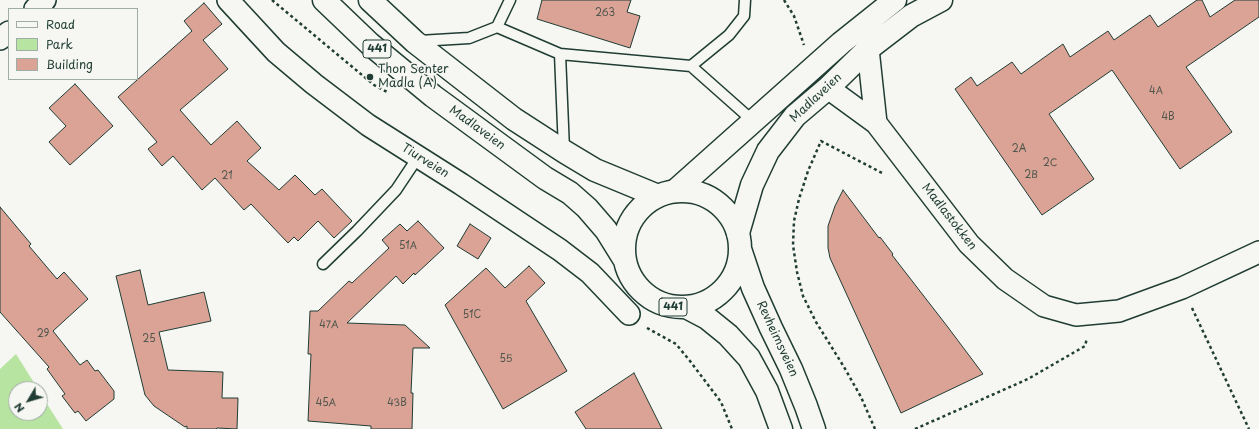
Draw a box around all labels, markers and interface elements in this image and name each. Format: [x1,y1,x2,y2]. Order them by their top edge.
house number: 263 [595,7,615,19]
legend [8,8,138,80]
text: Road [46,15,75,33]
text: Park [46,35,73,53]
road number: 441 [363,40,391,58]
text: Building [46,55,93,73]
place label: Thon Senter Madla (A) [378,63,449,91]
street label: Madlaveien [787,70,845,126]
marker: Thon Senter Madla (A) [365,72,375,82]
house number: 4A [1149,85,1163,97]
street label: Madlaveien [446,103,508,153]
house number: 4B [1161,111,1175,123]
street label: Tiurveien [399,141,451,181]
house number: 2A [1012,143,1026,155]
house number: 2C [1043,157,1057,169]
house number: 2B [1024,169,1038,181]
house number: 21 [221,170,233,182]
street label: Madlastokken [919,181,979,253]
house number: 51A [399,240,417,252]
road number: 441 [659,298,687,316]
street label: Revheimsveien [753,299,801,379]
house number: 51C [463,309,481,321]
house number: 47A [319,319,339,331]
house number: 29 [37,328,49,340]
house number: 25 [142,333,156,345]
house number: 55 [500,353,512,365]
north arrow [8,381,48,421]
house number: 45A [316,397,336,409]
house number: 43B [387,397,407,409]
text: N [10,399,28,417]

